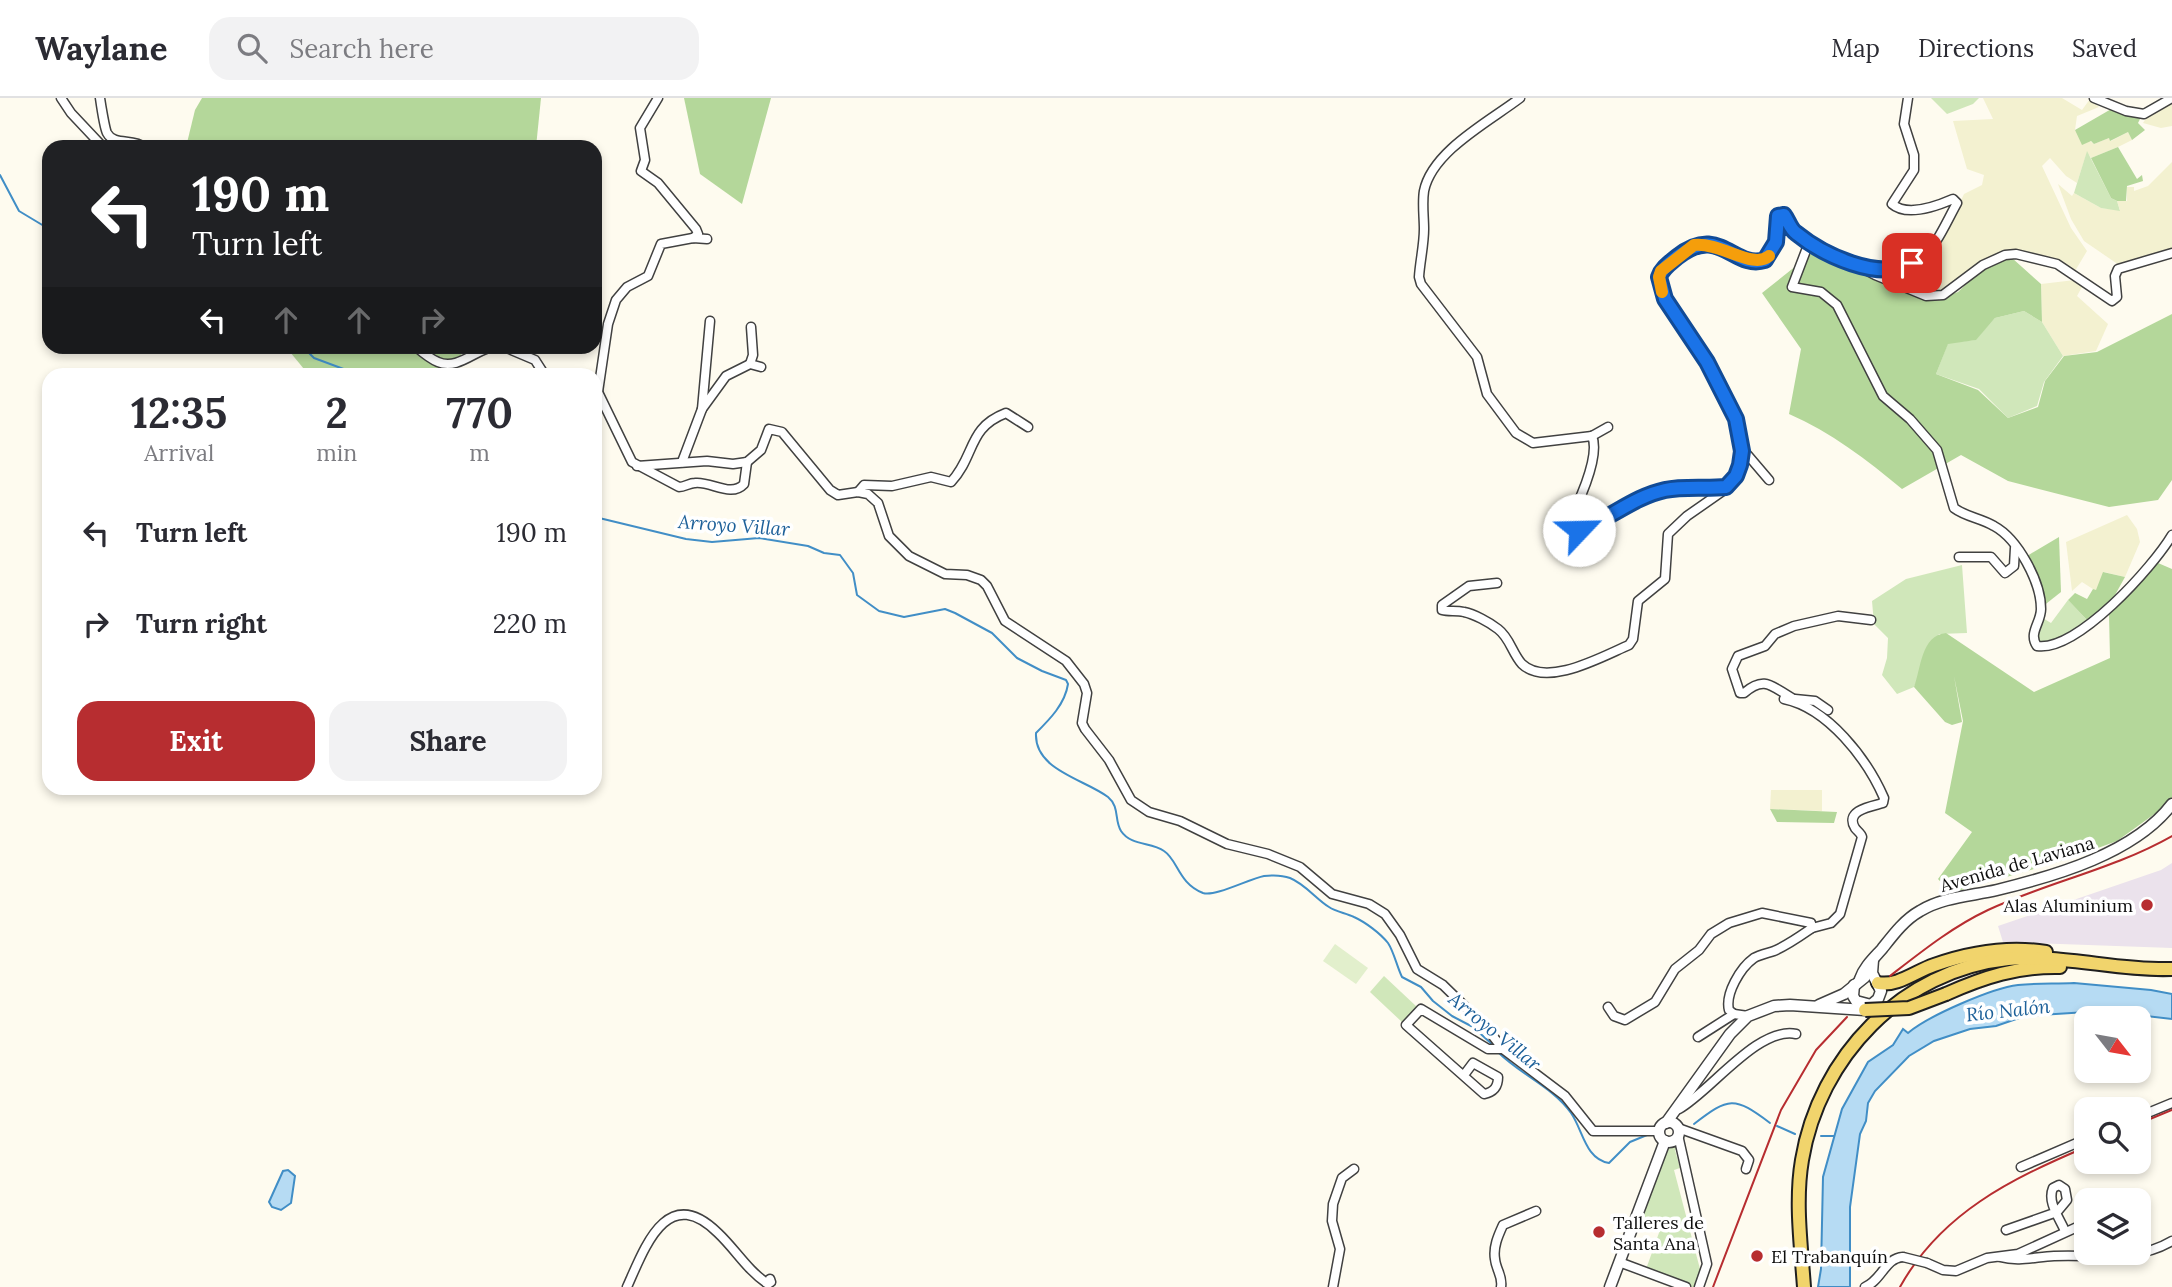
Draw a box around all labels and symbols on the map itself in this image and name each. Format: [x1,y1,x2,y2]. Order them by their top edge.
pin [1882,233,1942,293]
position arrow [1542,493,1616,567]
water label: Arroyo Villar [676,509,791,541]
street label: Avenida de Laviana [1936,831,2097,897]
place label: Alas Aluminium [2003,894,2133,917]
marker: Alas Aluminium [2139,897,2155,913]
water label: Arroyo Villar [1443,986,1546,1076]
water label: Río Nalón [1965,994,2052,1026]
north arrow [2074,1006,2151,1083]
place label: Talleres de Santa Ana [1613,1211,1704,1255]
marker: Talleres de Santa Ana [1591,1224,1607,1240]
place label: El Trabanquín [1771,1245,1888,1268]
marker: El Trabanquín [1749,1248,1765,1264]

